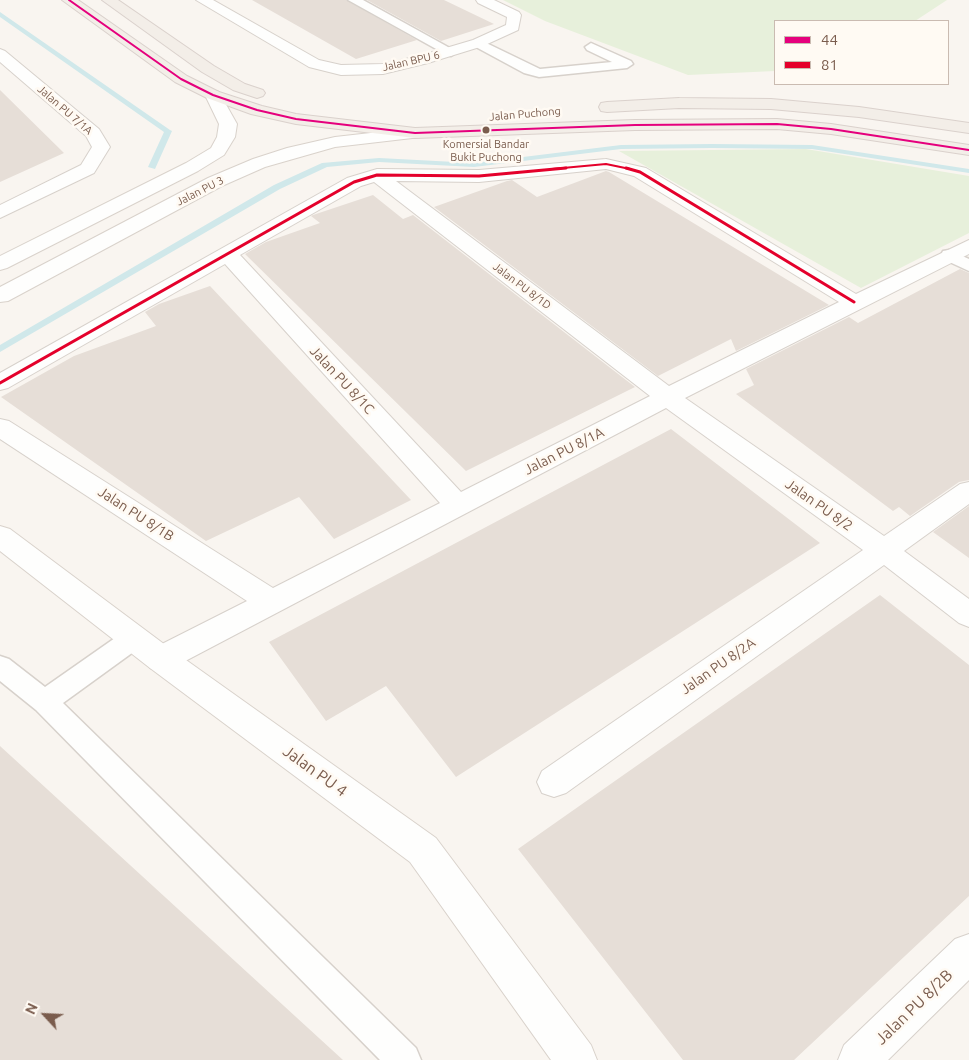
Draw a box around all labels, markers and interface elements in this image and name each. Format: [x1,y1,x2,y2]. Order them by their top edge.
legend [774,20,949,85]
text: 44 [821,31,838,48]
street label: Jalan BPU 6 [381,48,441,74]
text: 81 [821,56,838,73]
street label: Jalan PU 7/1A [35,83,95,137]
street label: Jalan Puchong [489,104,561,124]
marker: Komersial Bandar Bukit Puchong [481,125,491,135]
place label: Komersial Bandar Bukit Puchong [443,137,529,163]
street label: Jalan PU 3 [174,173,226,209]
street label: Jalan PU 8/1D [490,260,554,312]
street label: Jalan PU 8/1C [306,343,378,417]
street label: Jalan PU 8/1A [521,424,607,478]
street label: Jalan PU 8/2 [782,476,856,534]
street label: Jalan PU 8/1B [95,483,177,545]
street label: Jalan PU 8/2A [677,634,759,698]
street label: Jalan PU 4 [279,741,351,801]
street label: Jalan PU 8/2B [872,966,956,1048]
north arrow [20,990,70,1040]
text: N [22,1001,41,1017]

